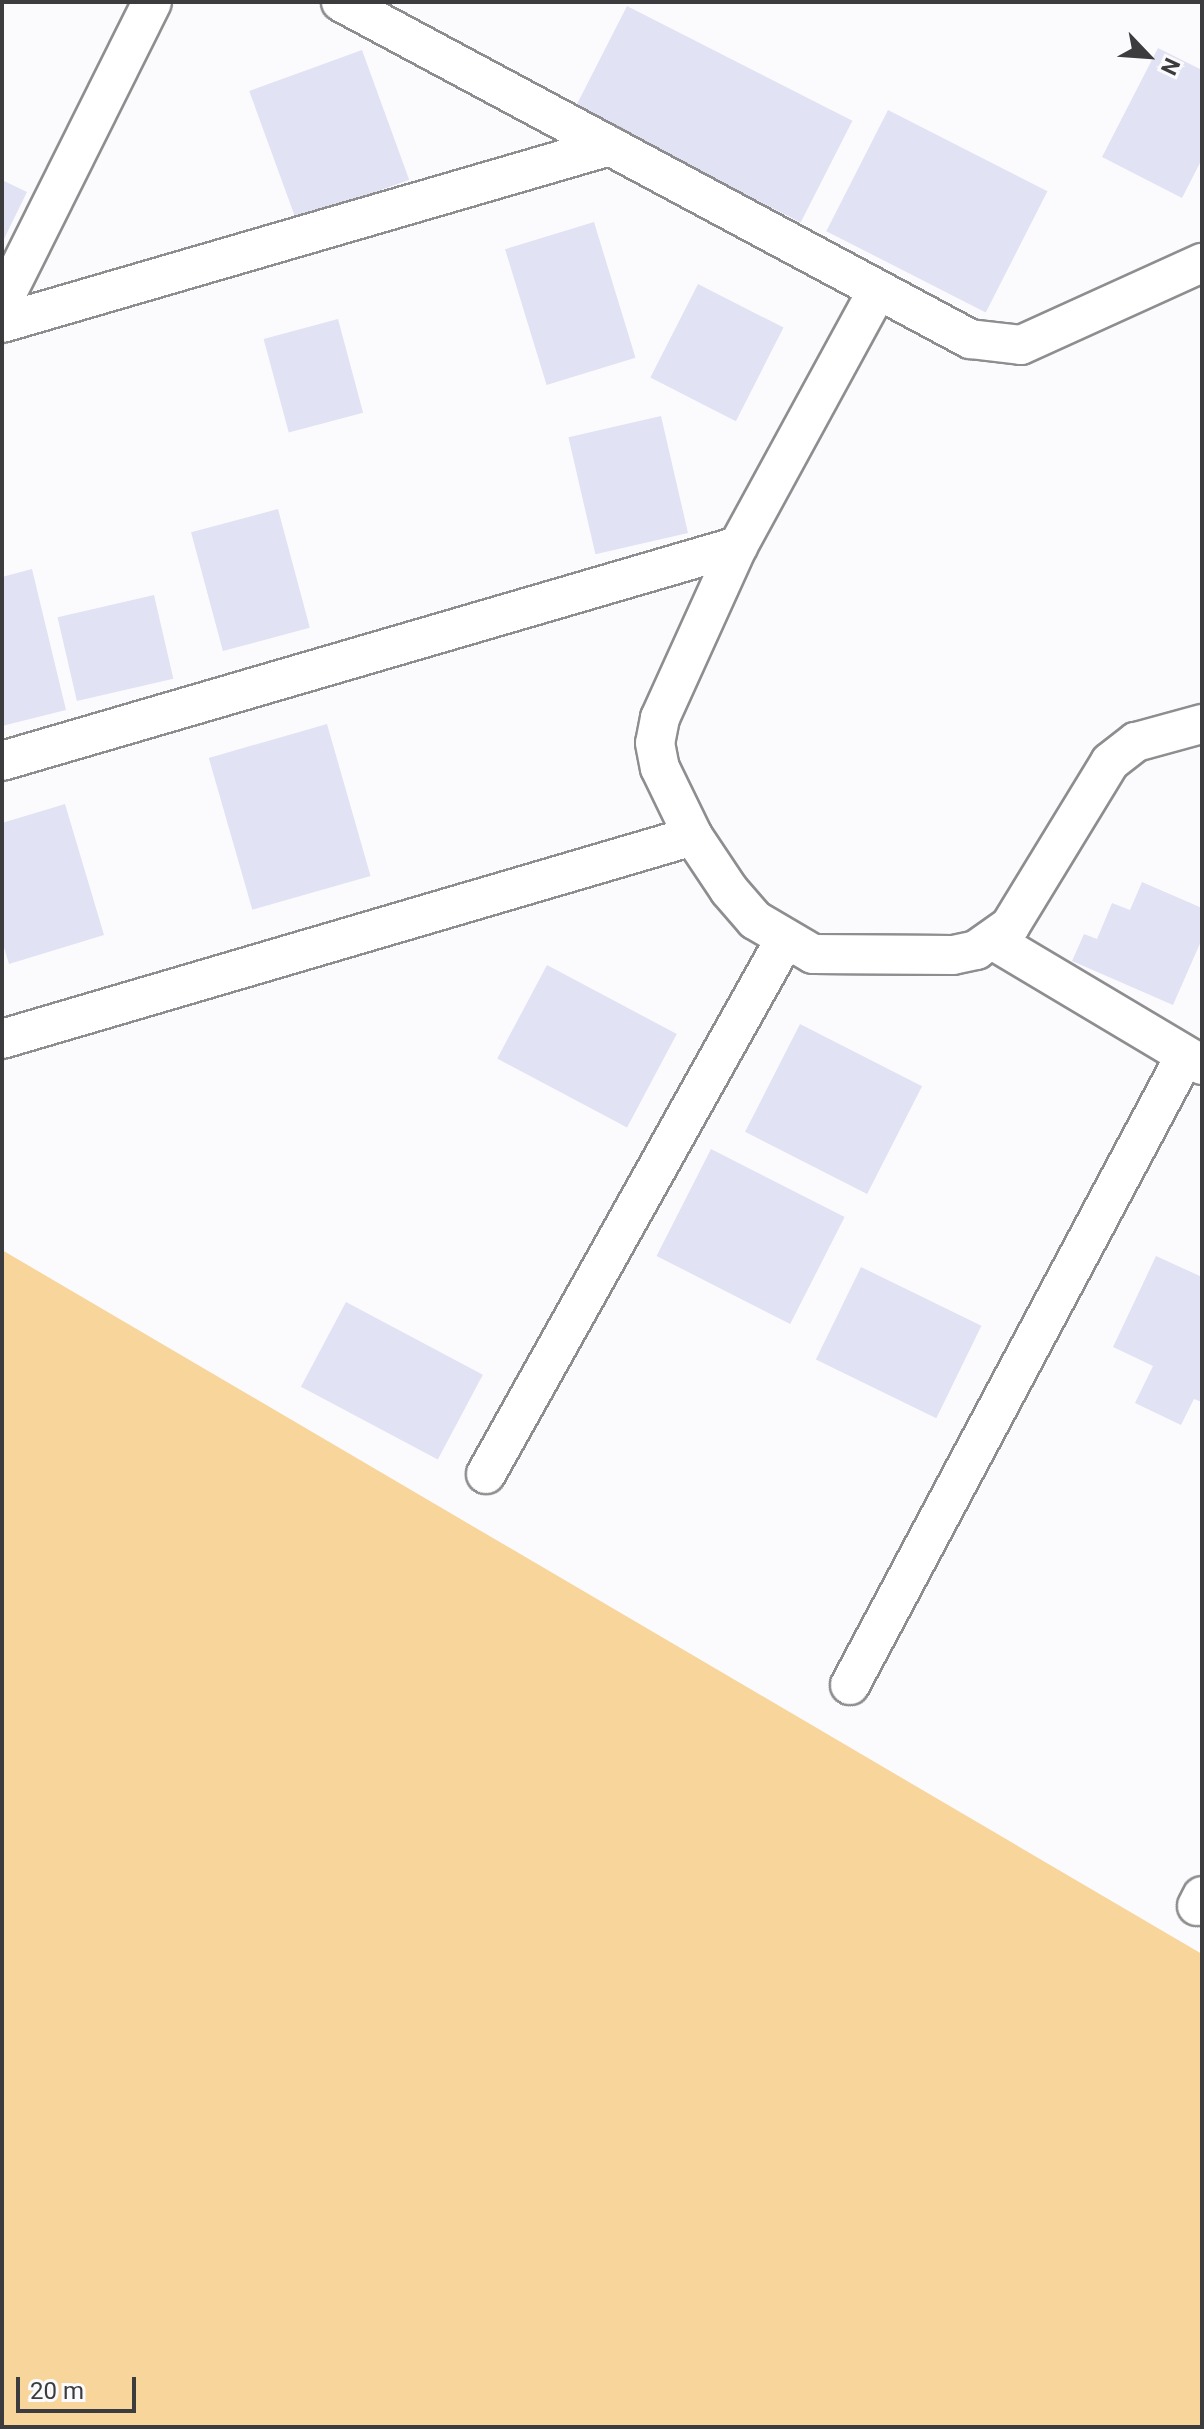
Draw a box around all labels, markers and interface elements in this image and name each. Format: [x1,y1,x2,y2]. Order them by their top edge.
north arrow [1108,16,1188,96]
text: N [1156,54,1185,79]
scale bar [20,2361,140,2411]
text: 20 m [30,2377,84,2405]

